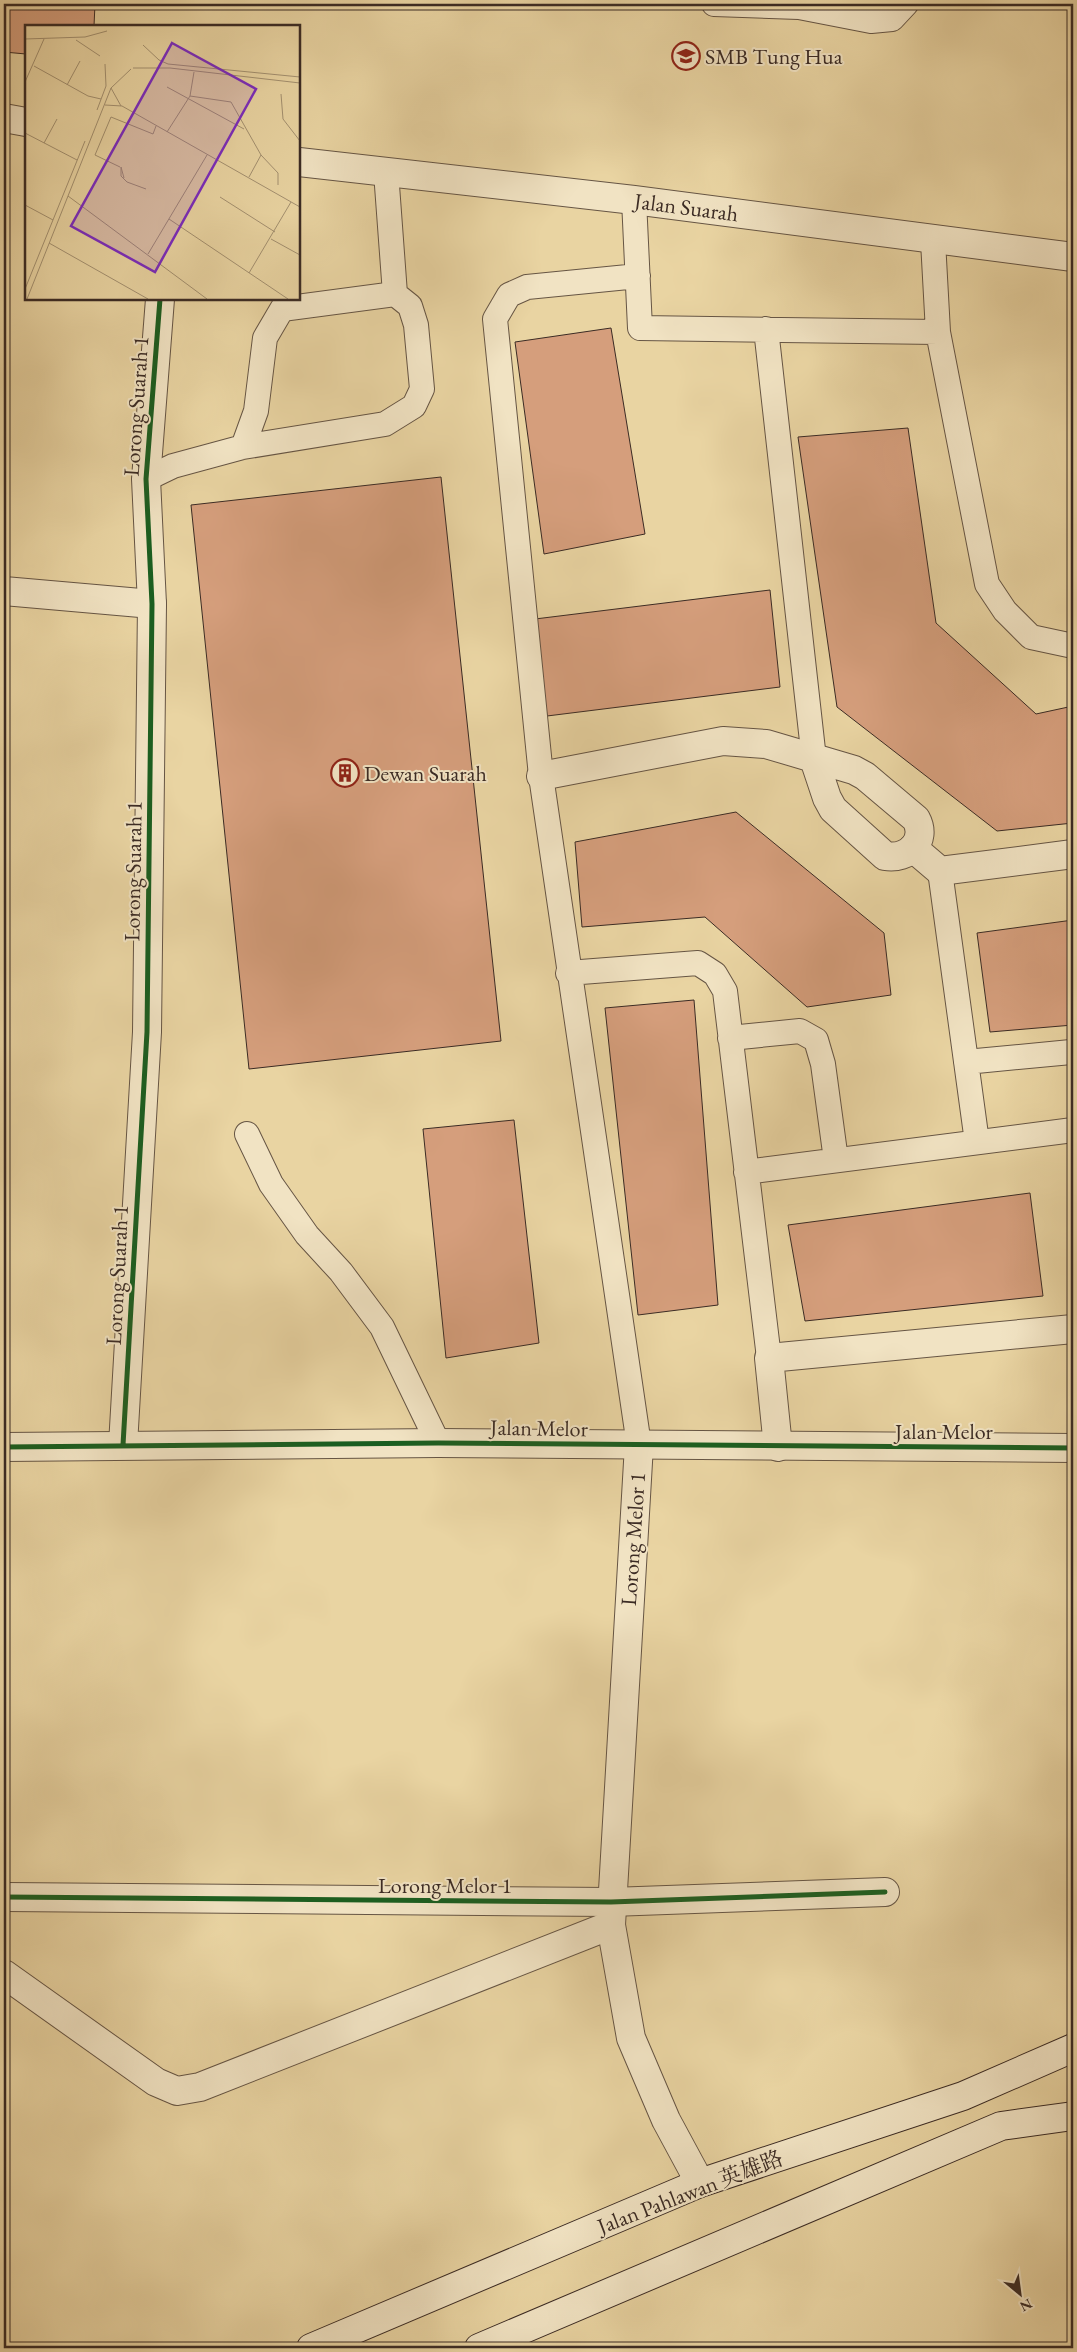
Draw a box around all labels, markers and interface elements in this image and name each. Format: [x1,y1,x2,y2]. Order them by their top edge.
inset map [25,25,300,300]
school or university icon: SMB Tung Hua [671,41,701,71]
place label: SMB Tung Hua [705,42,843,71]
street label: Jalan Suarah [631,185,740,228]
street label: Lorong Suarah 1 [117,335,155,477]
building icon: Dewan Suarah [330,758,360,788]
place label: Dewan Suarah [364,759,487,788]
street label: Lorong Suarah 1 [117,800,149,942]
street label: Lorong Suarah 1 [99,1204,135,1346]
street label: Jalan Melor [488,1413,589,1443]
street label: Jalan Melor [893,1417,994,1446]
street label: Lorong Melor 1 [614,1471,652,1607]
street label: Lorong Melor 1 [378,1871,512,1900]
street label: Jalan Pahlawan 英雄路 [591,2143,787,2241]
north arrow [994,2270,1044,2320]
text: N [1016,2295,1036,2316]

